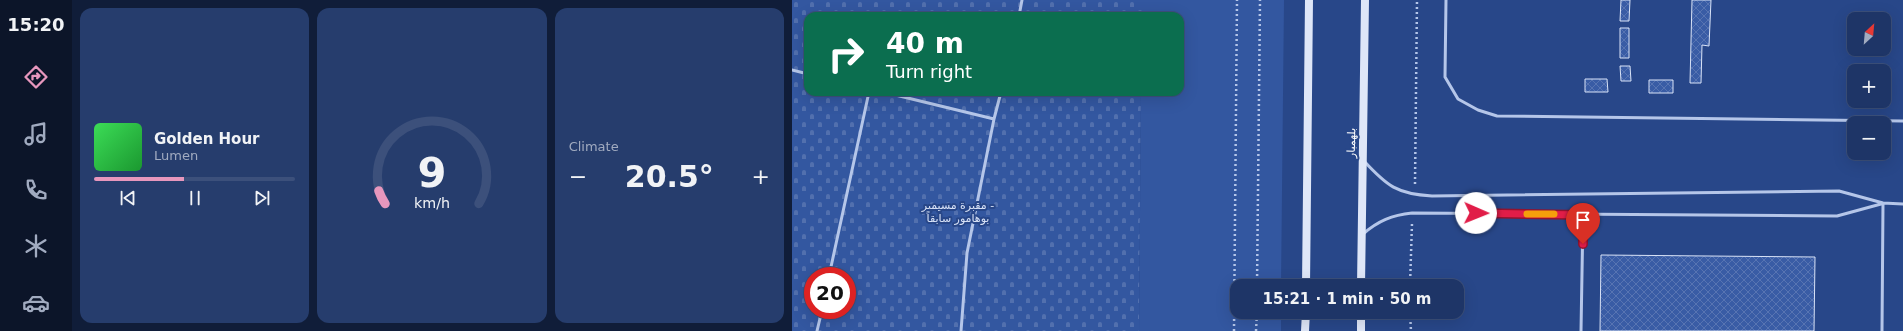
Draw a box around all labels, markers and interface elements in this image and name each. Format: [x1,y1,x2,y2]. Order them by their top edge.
north arrow [1847,12,1891,56]
map controls [1847,12,1891,160]
text: 15:20 [7,14,65,35]
text: 40 m [886,27,964,60]
icon: right [820,28,872,80]
text: Turn right [886,61,972,82]
icon: directions [22,63,50,91]
button: + [1847,64,1891,108]
button: − [1847,116,1891,160]
icon: music [22,120,50,148]
street label: بلهمبار [1345,128,1358,159]
text: Golden Hour [154,130,260,148]
text: Climate [569,139,619,154]
text: 9 [418,147,446,196]
text: Lumen [154,148,198,163]
text: 20.5° [625,159,714,194]
text: − [569,164,587,189]
text: + [752,164,770,189]
icon: phone [22,176,50,204]
icon: previous [117,187,139,209]
icon: pause [184,187,206,209]
icon: next [251,187,273,209]
position arrow [1455,192,1497,234]
text: km/h [414,194,450,210]
park label: مقبرة مسيمير - بوهامور سابقاً [921,199,994,225]
pin [1566,203,1600,244]
icon: arrive [1572,209,1594,231]
icon: climate [22,232,50,260]
speed limit sign: 20 [804,267,856,319]
icon: car [22,289,50,317]
text: 15:21 · 1 min · 50 m [1263,290,1431,308]

